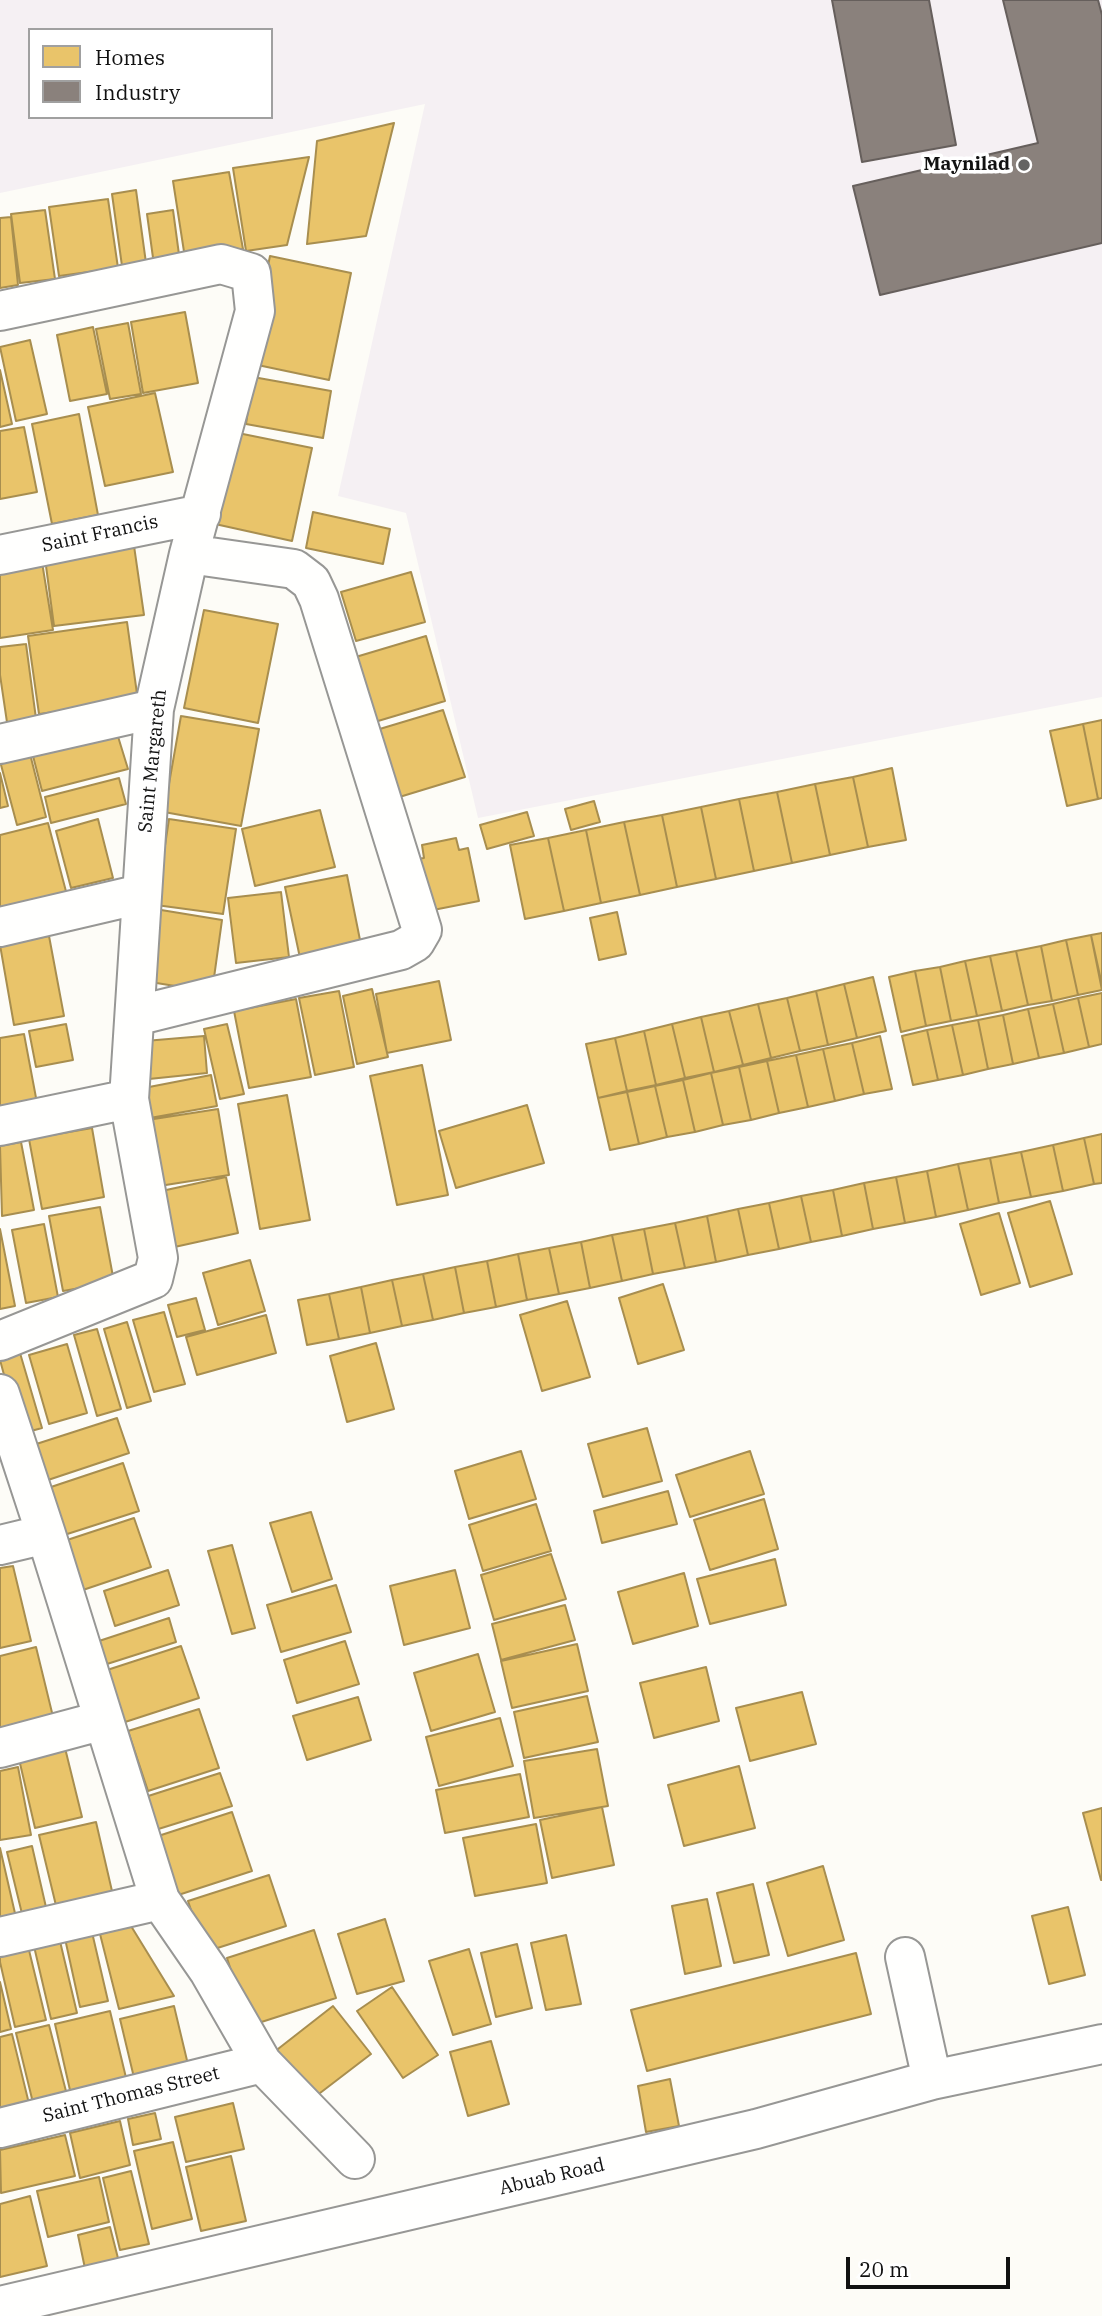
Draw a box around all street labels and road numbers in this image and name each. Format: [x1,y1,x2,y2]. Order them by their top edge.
street label: Saint Francis [40,511,160,557]
street label: Saint Margareth [134,688,172,834]
street label: Saint Thomas Street [40,2062,222,2128]
street label: Abuab Road [497,2154,607,2200]

